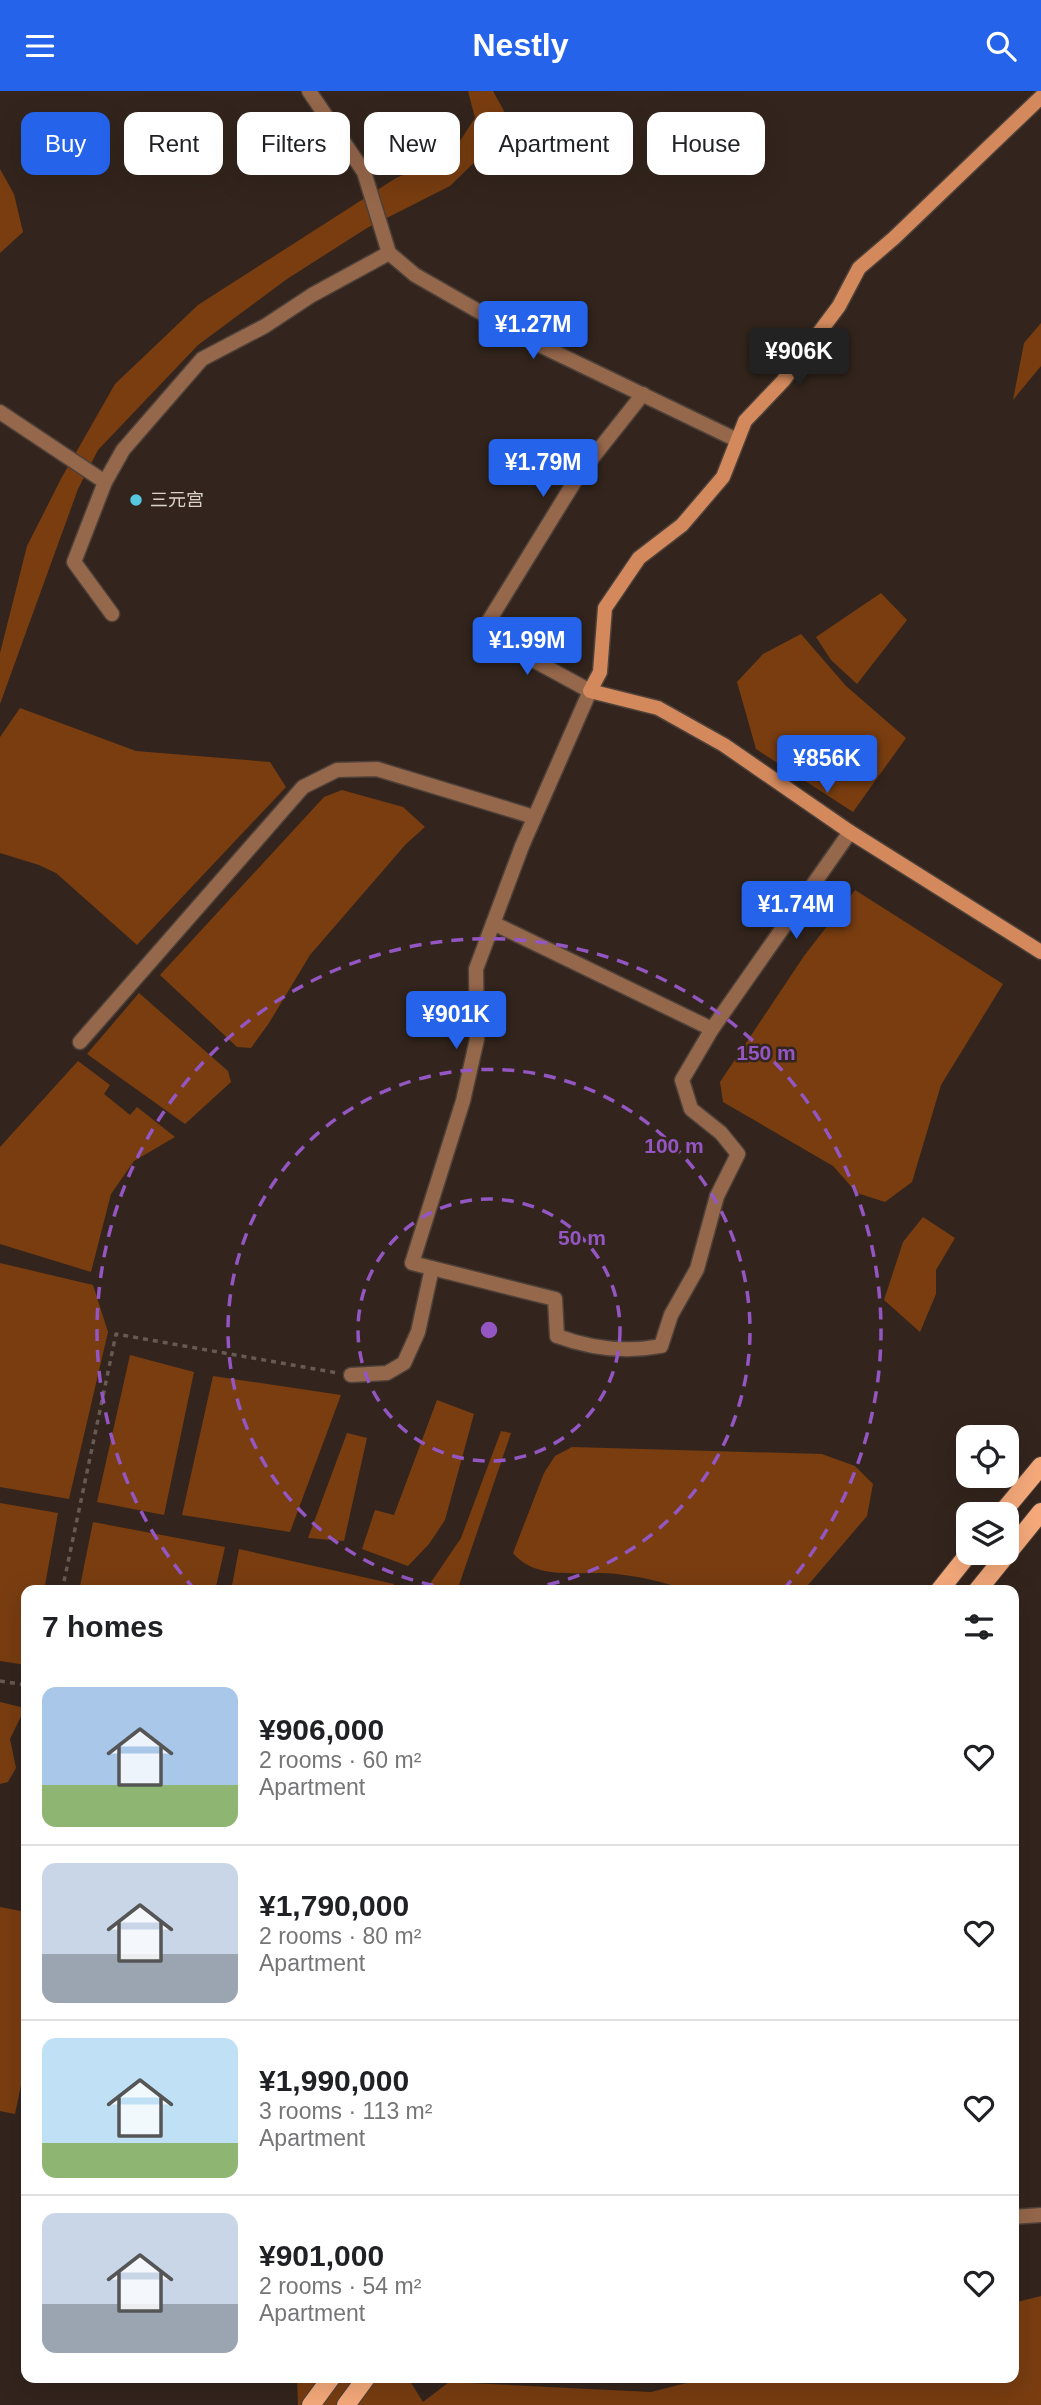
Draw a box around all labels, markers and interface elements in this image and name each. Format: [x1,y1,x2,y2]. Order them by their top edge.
icon: menu [21,27,59,65]
text: Nestly [472,27,569,63]
icon: search [982,27,1020,65]
chip: Buy [21,112,110,175]
chip: Rent [124,112,223,175]
chip: Filters [237,112,350,175]
chip: New [364,112,460,175]
chip: Apartment [474,112,633,175]
chip: House [647,112,765,175]
pin: ¥1.27M [476,301,590,361]
text: ¥1.27M [495,311,571,337]
pin: ¥906K [750,329,848,388]
text: ¥906K [765,338,833,364]
pin: ¥1.79M [486,439,600,499]
text: ¥1.79M [505,449,581,475]
place label: 三元宫 [150,490,204,510]
marker: 三元宫 [128,492,144,508]
pin: ¥1.99M [470,617,584,677]
text: ¥1.99M [489,627,565,653]
pin: ¥856K [778,735,876,795]
text: ¥856K [793,745,861,771]
pin: ¥1.74M [739,881,853,941]
text: ¥1.74M [758,891,834,917]
pin: ¥901K [407,991,505,1051]
text: ¥901K [422,1001,490,1027]
text: 150 m [736,1041,796,1064]
text: 100 m [644,1134,704,1157]
text: 50 m [558,1226,606,1249]
centre of rings [477,1318,501,1342]
map controls [956,1425,1019,1565]
button: locate [956,1425,1019,1488]
button: layers [956,1502,1019,1565]
icon: filters [960,1608,998,1646]
text: 7 homes [42,1610,164,1643]
text: ¥906,000 [259,1713,384,1746]
icon: home [98,1715,182,1799]
icon: heart [960,1738,998,1776]
text: 2 rooms · 60 m² [259,1747,421,1773]
text: Apartment [259,1774,365,1800]
text: ¥1,790,000 [259,1889,409,1922]
icon: home [98,1891,182,1975]
icon: heart [960,1914,998,1952]
text: 2 rooms · 80 m² [259,1923,421,1949]
text: Apartment [259,1950,365,1976]
text: ¥1,990,000 [259,2064,409,2097]
icon: home [98,2066,182,2150]
icon: heart [960,2089,998,2127]
text: 3 rooms · 113 m² [259,2098,432,2124]
text: Apartment [259,2125,365,2151]
text: ¥901,000 [259,2239,384,2272]
icon: home [98,2241,182,2325]
icon: heart [960,2264,998,2302]
text: 2 rooms · 54 m² [259,2273,421,2299]
text: Apartment [259,2300,365,2326]

